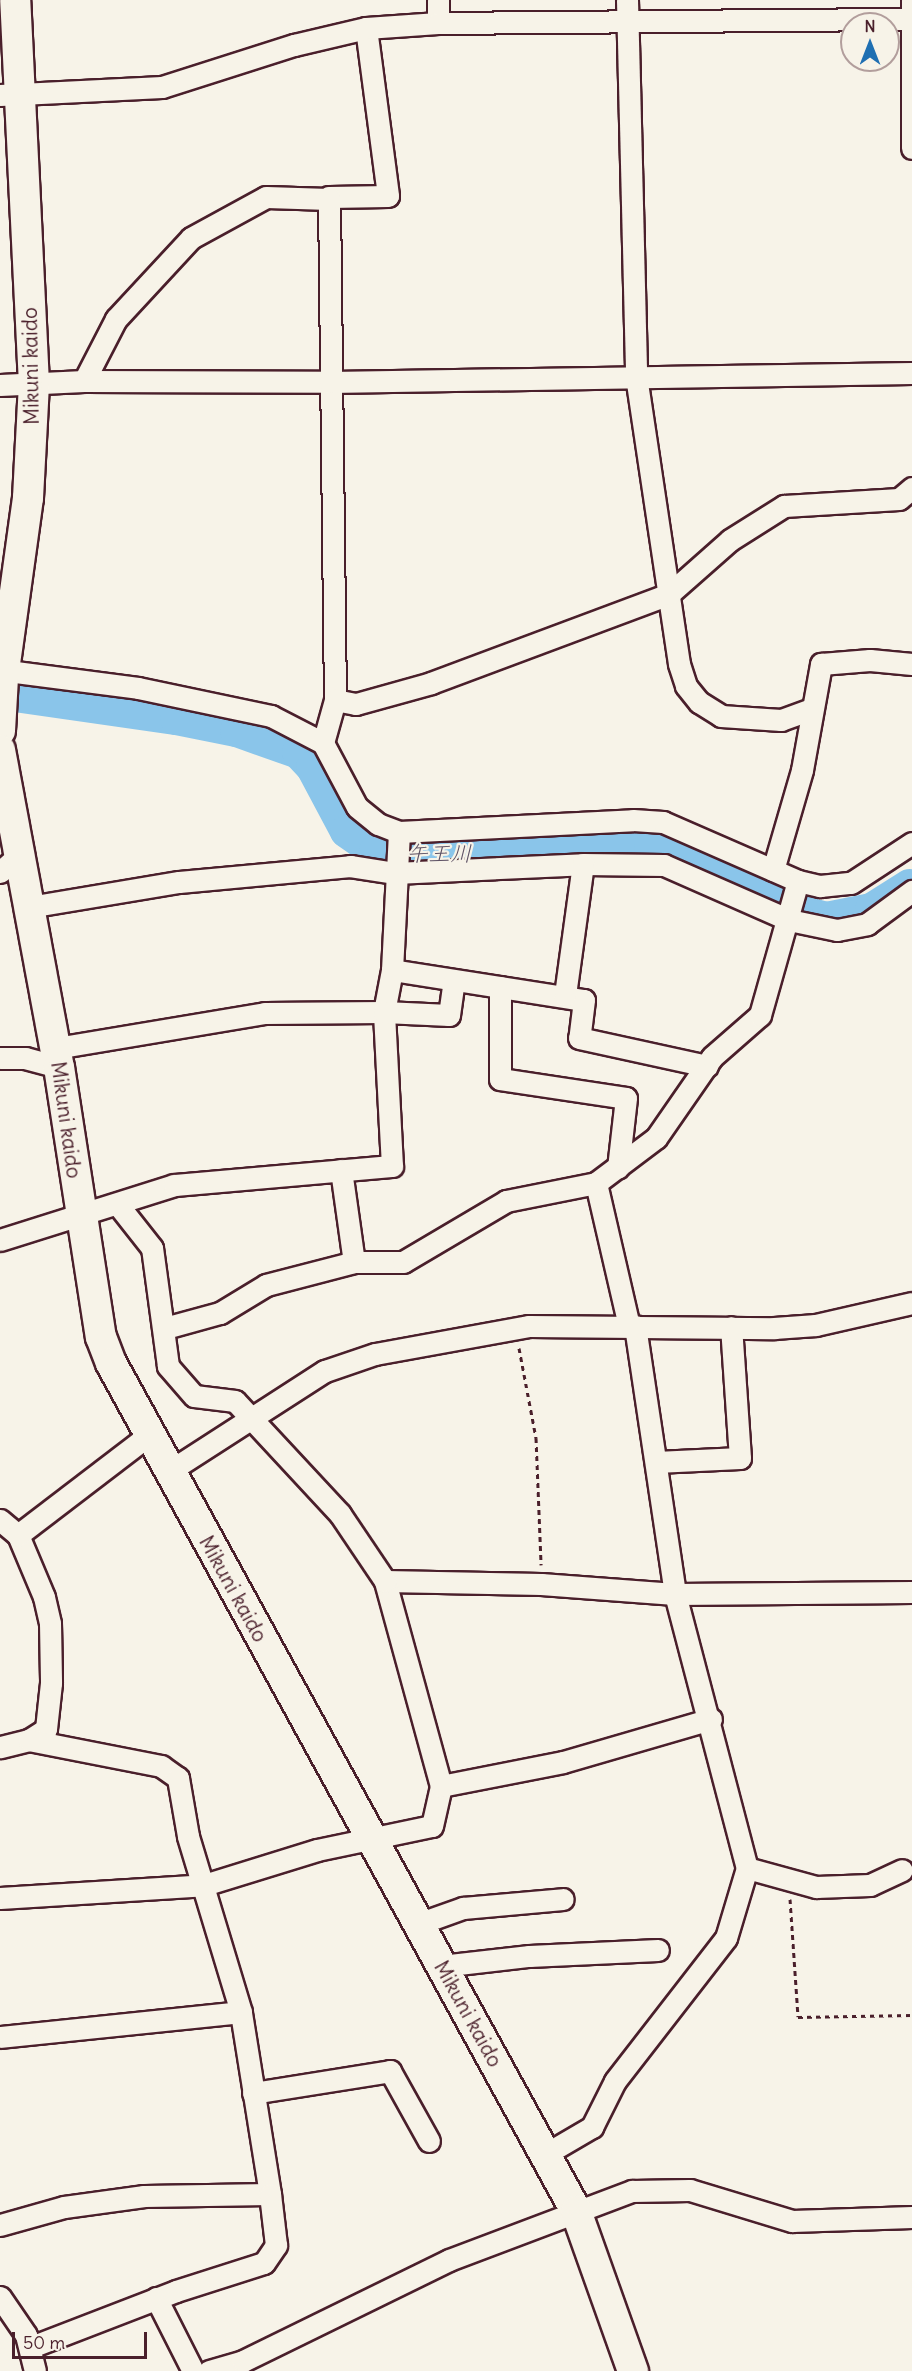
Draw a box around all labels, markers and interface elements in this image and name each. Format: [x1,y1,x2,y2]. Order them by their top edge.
north arrow [840,12,900,72]
text: N [864,16,876,36]
street label: Mikuni kaido [17,307,45,425]
water label: 午王川 [406,841,472,867]
street label: Mikuni kaido [45,1060,87,1180]
street label: Mikuni kaido [193,1531,273,1647]
street label: Mikuni kaido [428,1956,508,2072]
scale bar [15,2320,150,2358]
text: 50 m [23,2331,65,2354]

